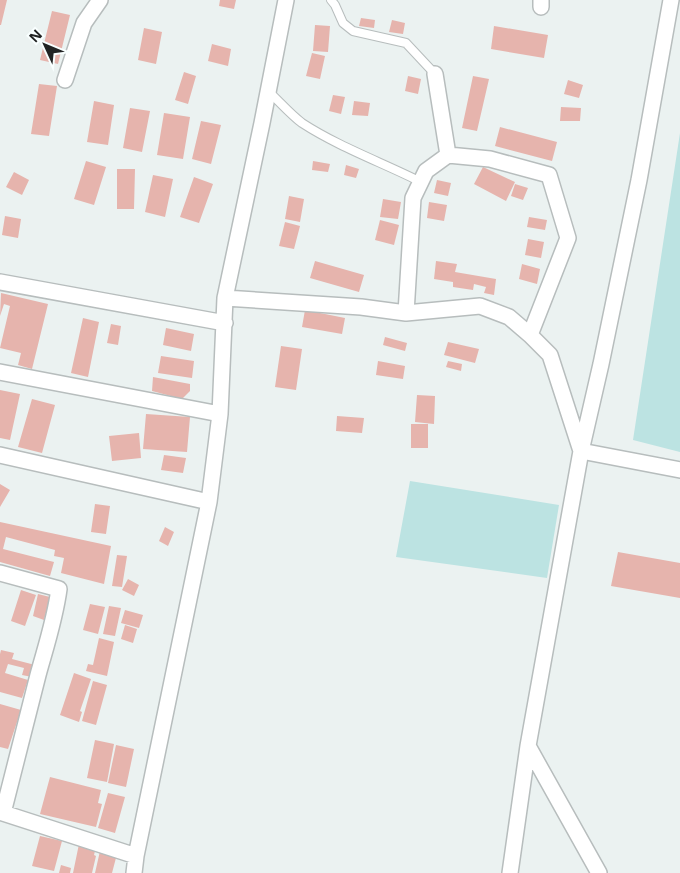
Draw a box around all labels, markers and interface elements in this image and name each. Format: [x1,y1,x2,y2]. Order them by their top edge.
north arrow [20,20,70,70]
text: N [24,25,46,46]

